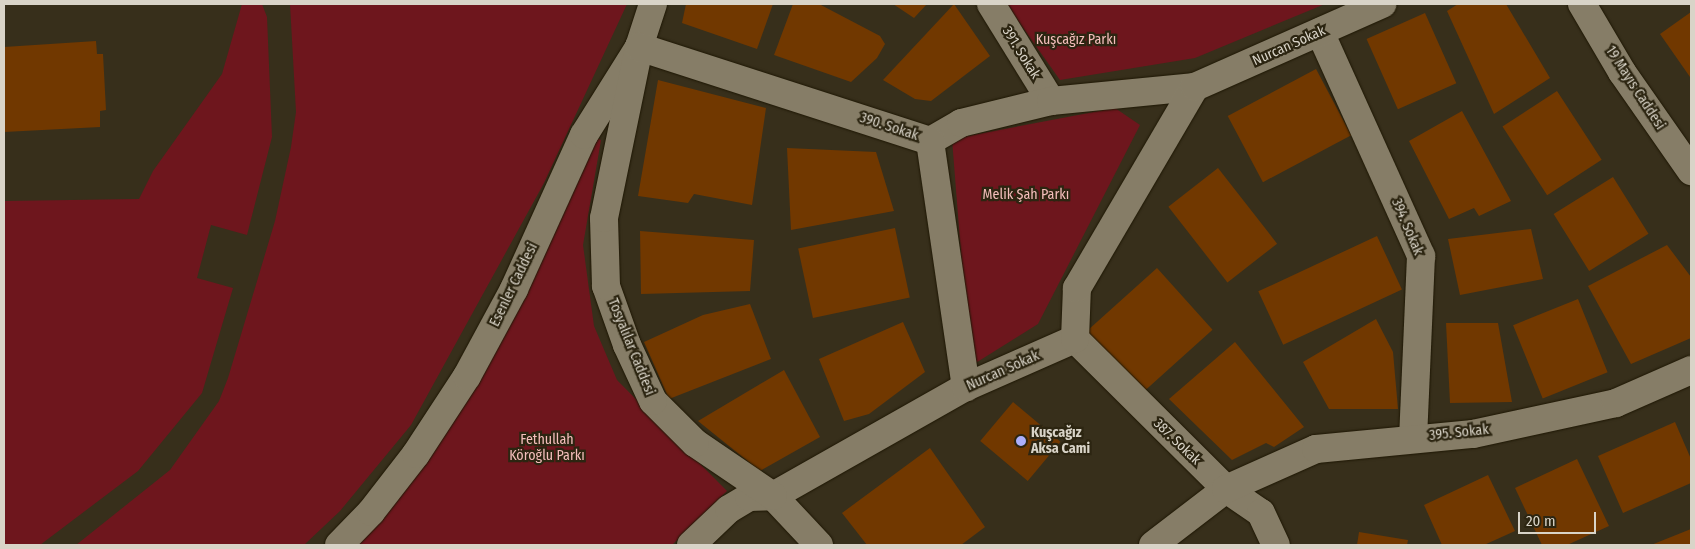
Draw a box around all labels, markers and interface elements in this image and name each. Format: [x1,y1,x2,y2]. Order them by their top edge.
street label: Nurcan Sokak [1250,23,1328,69]
street label: 391. Sokak [998,24,1044,82]
park label: Kuşcağız Parkı [1036,32,1116,48]
street label: 19 Mayıs Caddesi [1602,43,1668,133]
street label: 390. Sokak [858,110,920,144]
park label: Melik Şah Parkı [983,187,1069,203]
street label: 394. Sokak [1388,196,1426,258]
street label: Esenler Caddesi [487,241,541,329]
street label: Tosyalılar Caddesi [604,296,658,398]
street label: Nurcan Sokak [964,348,1042,394]
street label: 387. Sokak [1150,415,1204,469]
street label: 395. Sokak [1428,422,1490,444]
place label: Kuşcağız Aksa Cami [1031,425,1090,458]
park label: Fethullah Köroğlu Parkı [509,432,585,464]
marker: Kuşcağız Aksa Cami [1015,435,1027,447]
scale bar [1520,502,1598,534]
text: 20 m [1526,512,1556,530]

